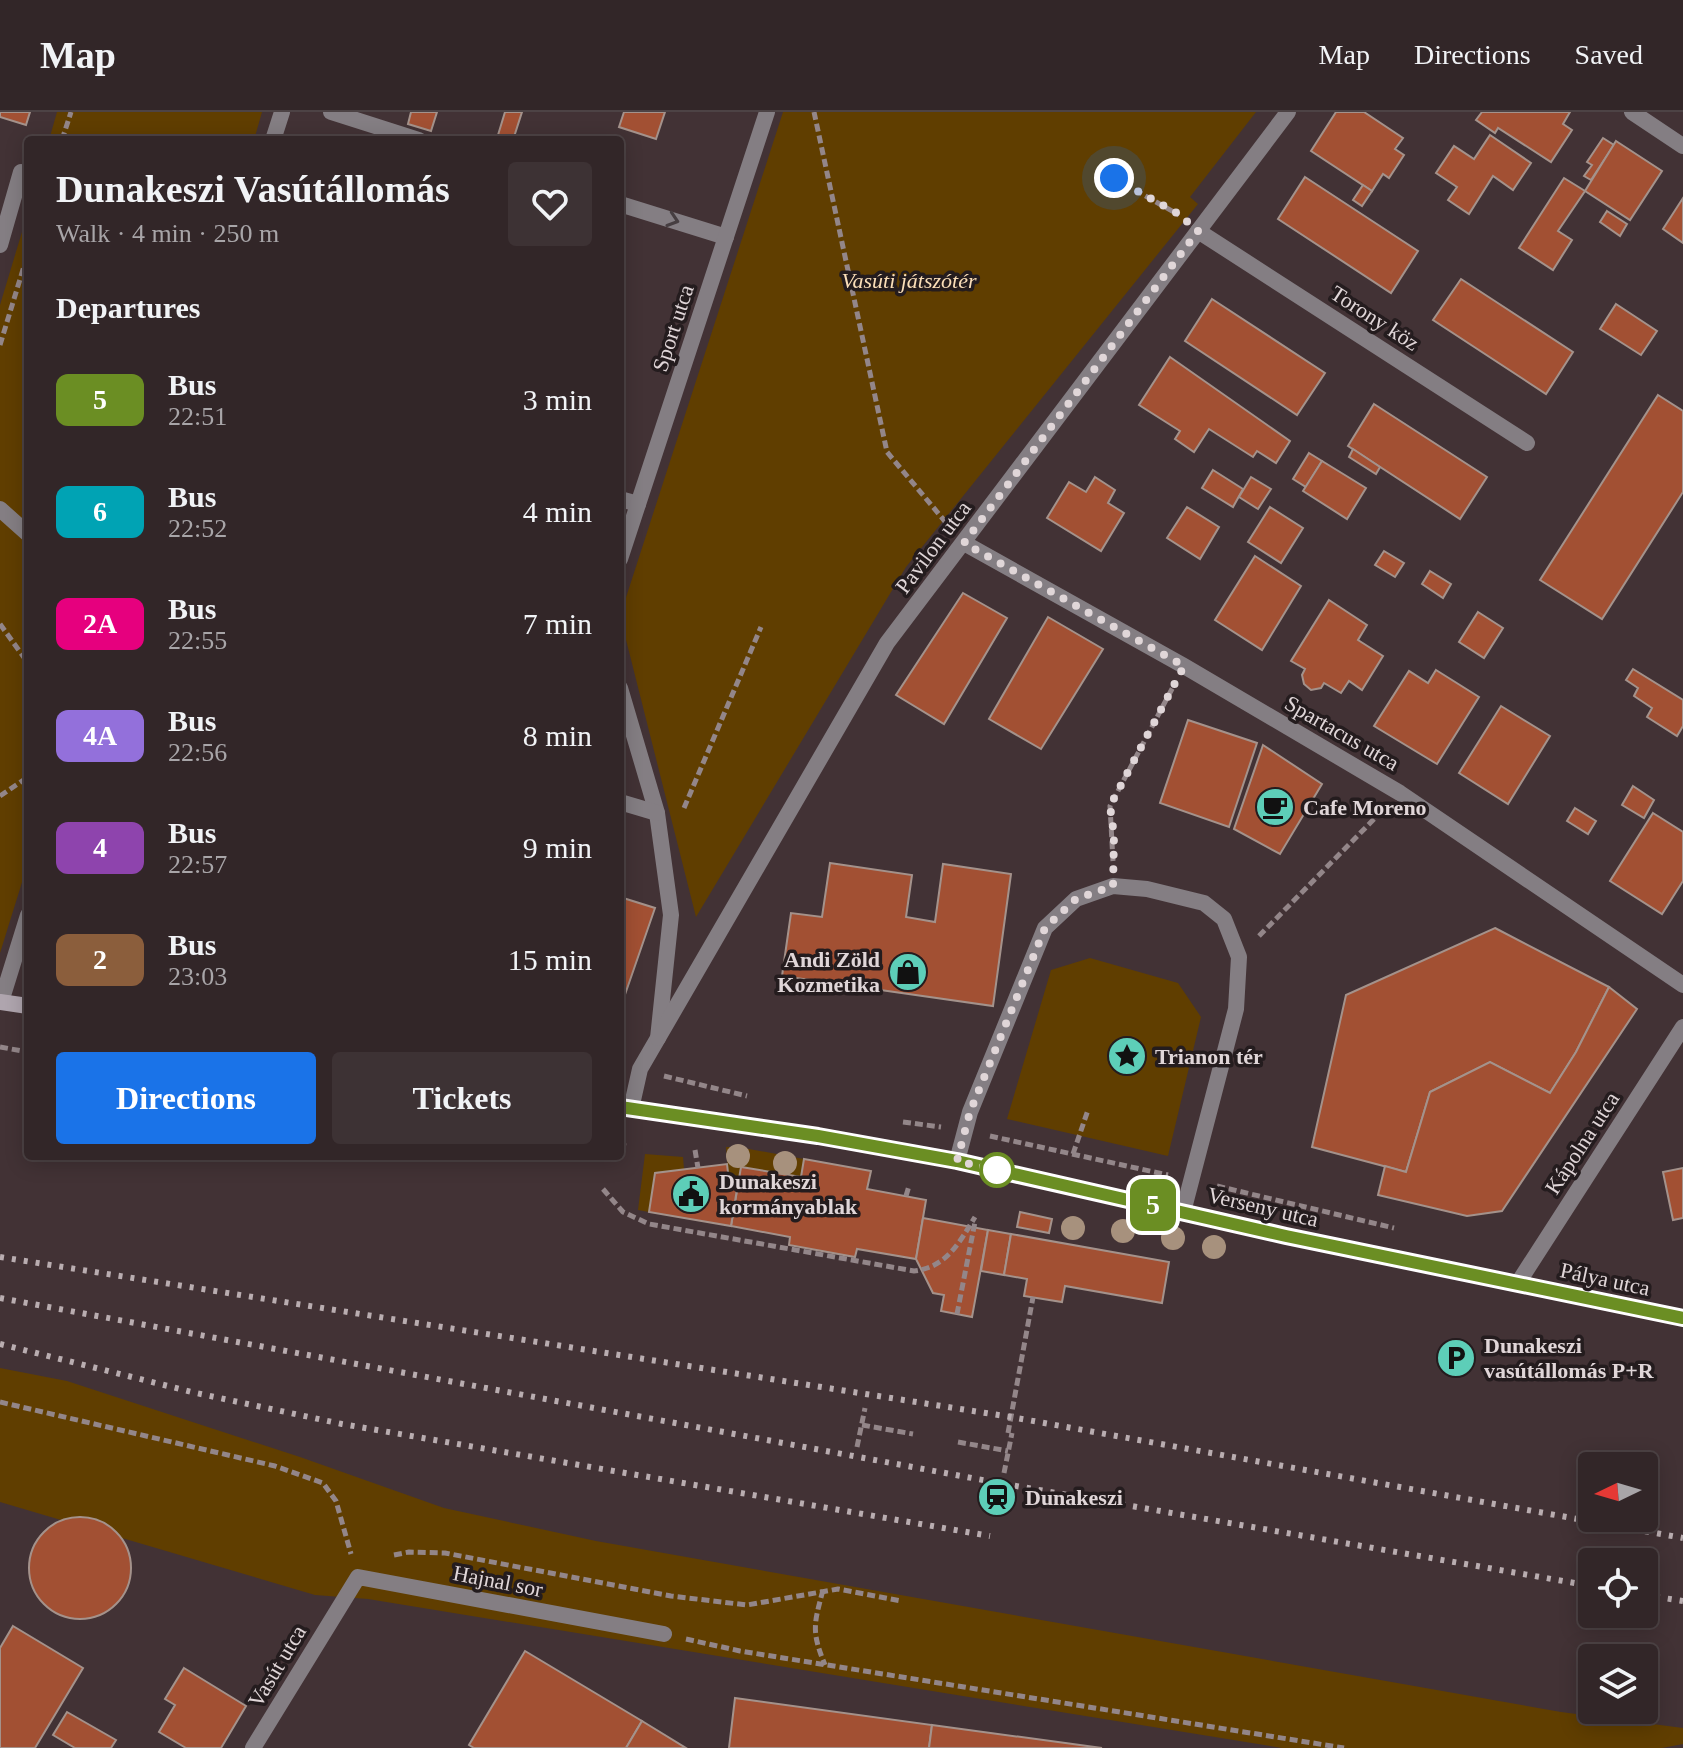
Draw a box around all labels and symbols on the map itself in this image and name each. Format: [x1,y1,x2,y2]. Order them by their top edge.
your location [1094,158,1134,198]
one-way arrow [665,211,679,227]
park label: Vasúti játszótér [841,268,977,293]
street label: Torony köz [1326,280,1424,356]
street label: Sport utca [647,281,699,375]
street label: Pavilon utca [890,496,976,598]
street label: Spartacus utca [1280,690,1404,776]
cafe icon: Cafe Moreno [1254,786,1296,828]
place label: Cafe Moreno [1303,795,1427,820]
place label: Andi Zöld Kozmetika [777,947,880,997]
shop icon: Andi Zöld Kozmetika [887,951,929,993]
place icon: Trianon tér [1106,1035,1148,1077]
place label: Trianon tér [1155,1044,1263,1069]
street label: Kápolna utca [1540,1087,1624,1199]
unlabelled marker [980,1153,1014,1187]
place label: Dunakeszi kormányablak [719,1169,858,1219]
public building icon: Dunakeszi kormányablak [670,1173,712,1215]
line badge: 5 [1127,1179,1179,1231]
street label: Verseny utca [1205,1182,1321,1232]
street label: Pálya utca [1558,1257,1652,1301]
place label: Dunakeszi vasútállomás P+R [1484,1333,1655,1383]
parking icon: Dunakeszi vasútállomás P+R [1435,1337,1477,1379]
north arrow [1578,1452,1658,1532]
station icon: Dunakeszi [976,1476,1018,1518]
place label: Dunakeszi [1025,1485,1123,1510]
street label: Hajnal sor [451,1560,546,1602]
street label: Vasút utca [243,1620,311,1711]

